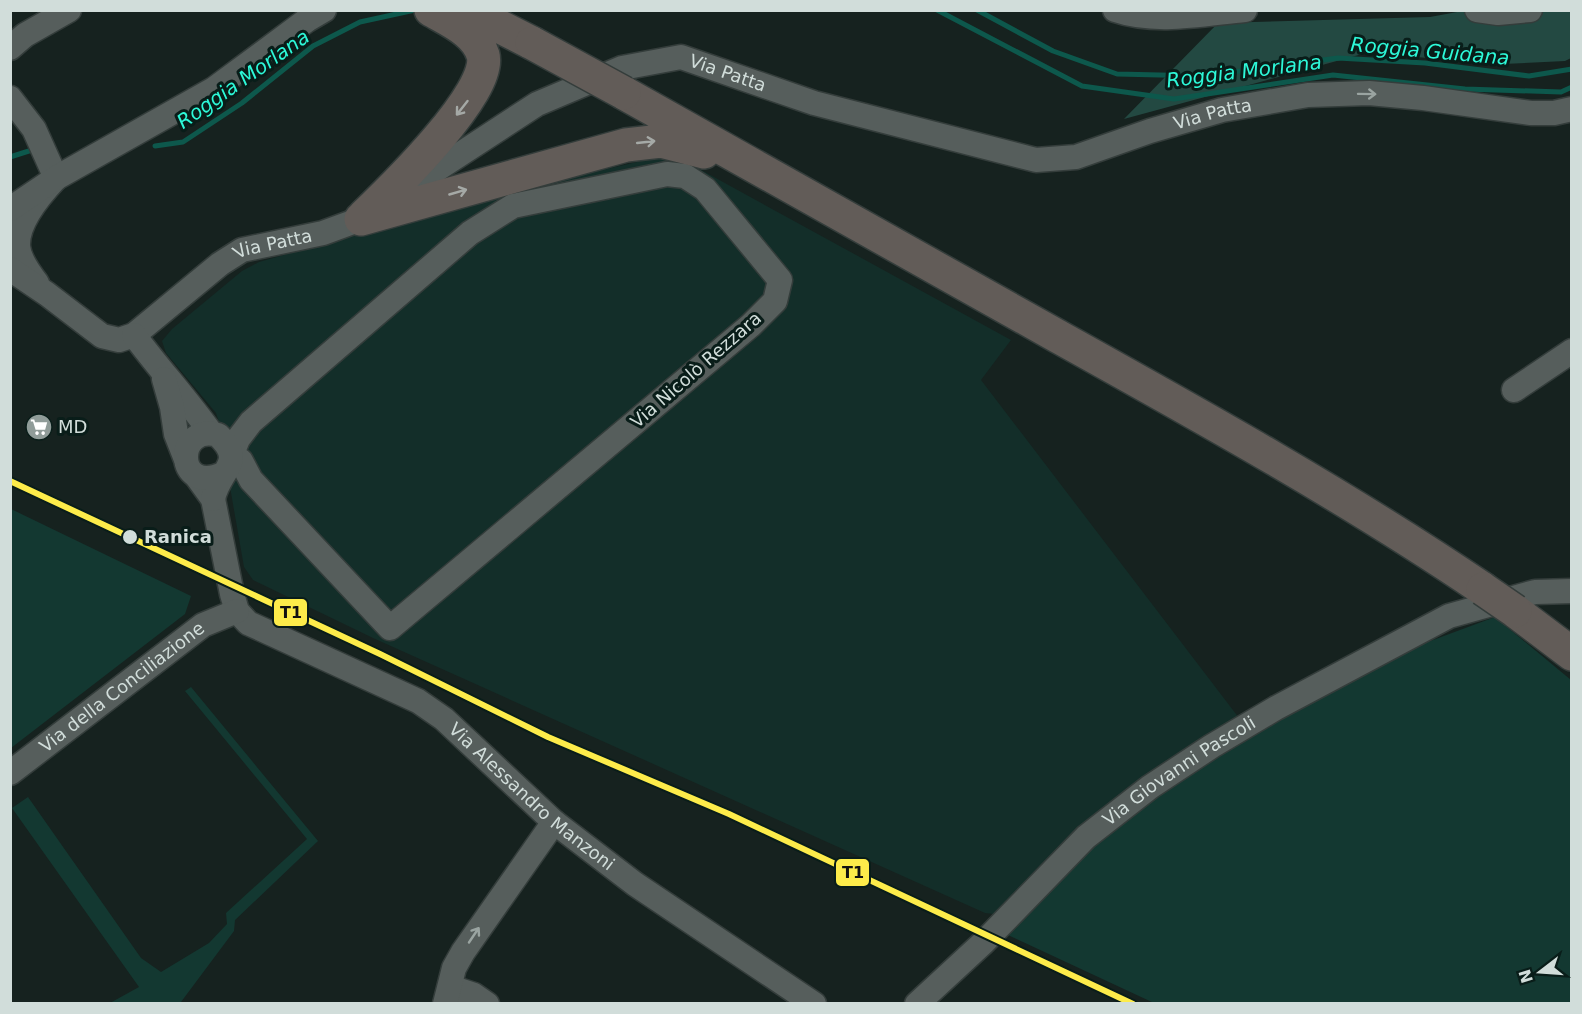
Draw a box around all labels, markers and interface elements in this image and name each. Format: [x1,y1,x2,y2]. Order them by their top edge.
water label: Roggia Morlana [172,24,314,134]
water label: Roggia Guidana [1350,32,1510,70]
street label: Via Patta [687,50,769,96]
water label: Roggia Morlana [1165,50,1323,92]
one-way arrow [1356,88,1376,100]
street label: Via Patta [1171,94,1253,134]
one-way arrow [456,100,469,116]
one-way arrow [636,137,656,148]
one-way arrow [448,186,467,197]
street label: Via Patta [229,225,314,263]
street label: Via Nicolò Rezzara [626,307,765,432]
supermarket icon: MD [24,412,54,442]
place label: MD [58,416,87,437]
place label: Ranica [144,526,212,547]
marker: Ranica [121,528,139,546]
line badge: T1 [273,598,308,627]
text: T1 [280,603,302,622]
street label: Via della Conciliazione [35,617,208,757]
street label: Via Giovanni Pascoli [1098,712,1259,830]
street label: Via Alessandro Manzoni [445,718,619,874]
line badge: T1 [835,858,870,887]
text: T1 [842,863,864,882]
one-way arrow [468,927,480,943]
north arrow [1510,942,1570,1002]
text: N [1515,967,1537,985]

